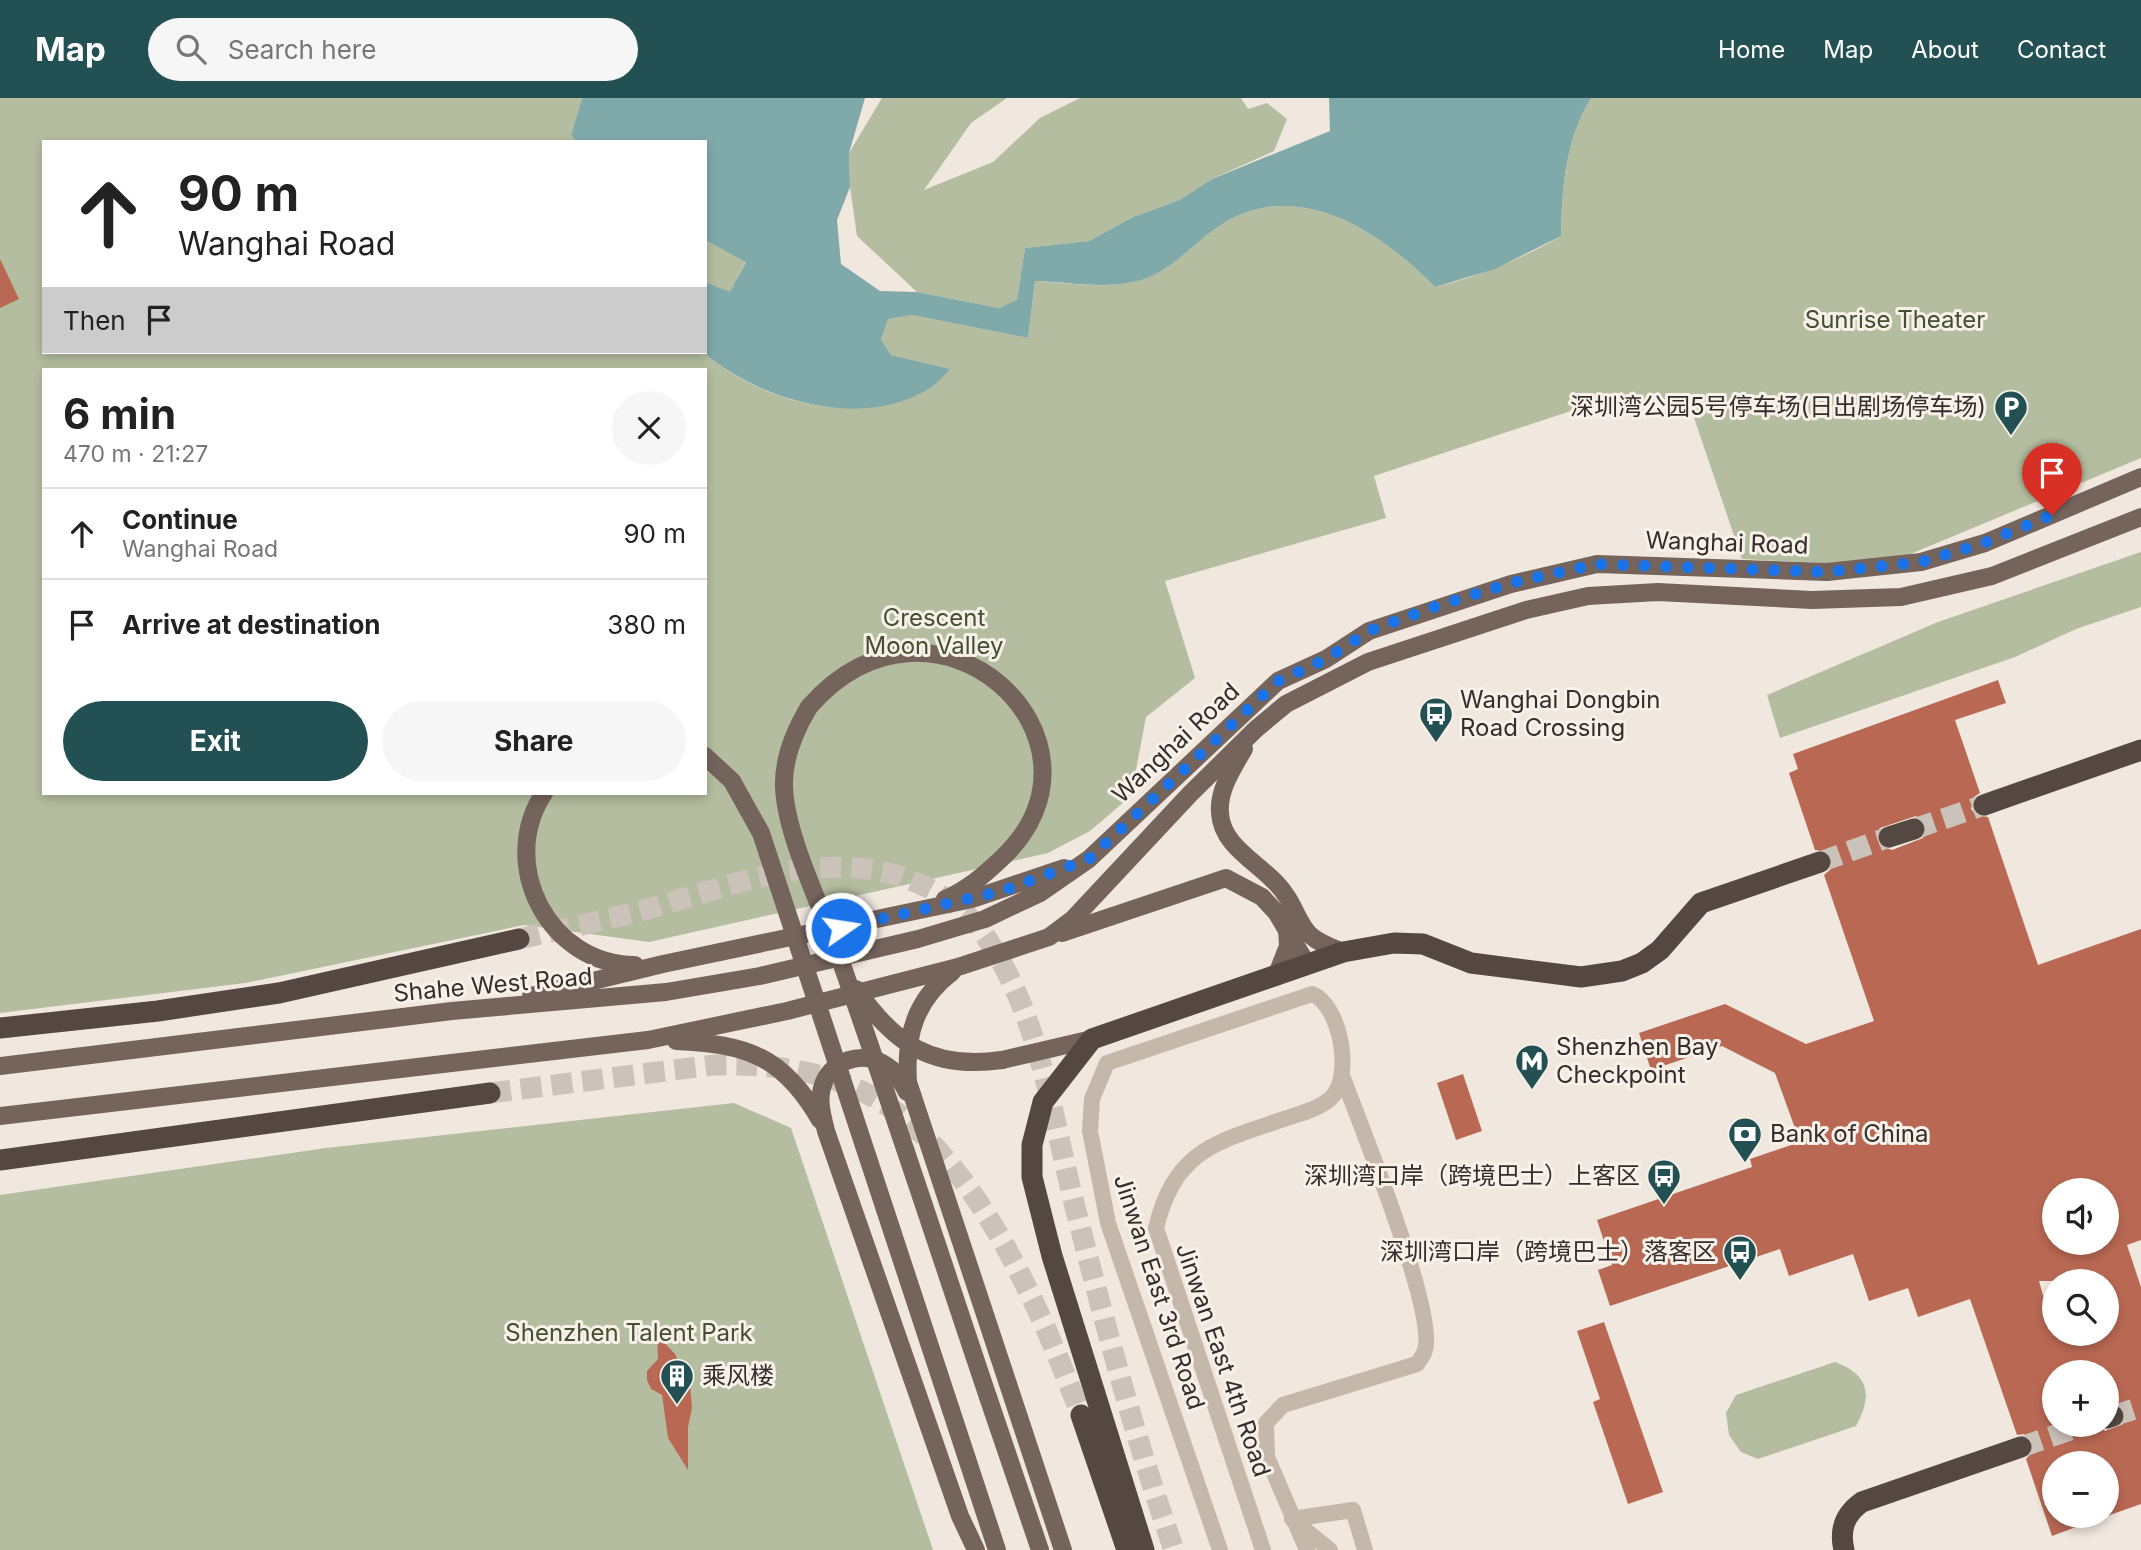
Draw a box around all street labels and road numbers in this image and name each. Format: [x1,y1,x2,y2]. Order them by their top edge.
street label: Wanghai Road [1645,525,1809,560]
street label: Wanghai Road [1106,676,1245,809]
street label: Shahe West Road [392,961,594,1008]
street label: Jinwan East 3rd Road [1108,1171,1211,1413]
street label: Jinwan East 4th Road [1170,1239,1277,1480]

